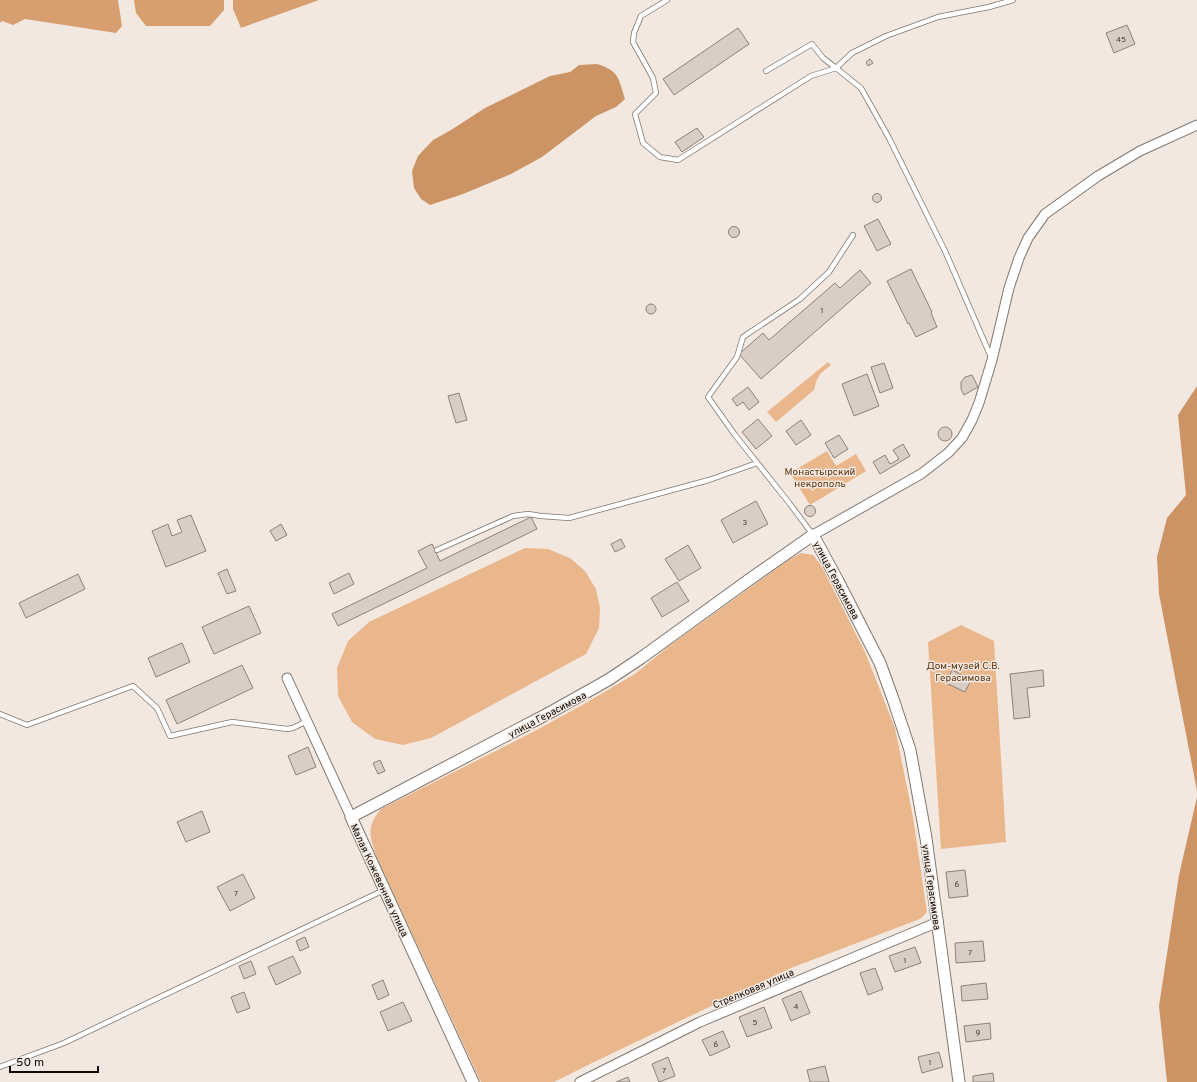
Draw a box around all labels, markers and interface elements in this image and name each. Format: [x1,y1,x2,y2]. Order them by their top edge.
house number: 45 [1116,35,1126,45]
house number: 1 [821,306,823,316]
park label: Монастырский некрополь [785,466,856,491]
house number: 3 [743,518,748,528]
street label: улица Герасимова [810,539,862,622]
park label: Дом-музей С.В. Герасимова [926,660,1000,685]
street label: улица Герасимова [506,689,589,741]
street label: Малая Кожевенная улица [347,822,411,939]
street label: улица Герасимова [918,843,943,931]
house number: 6 [955,880,960,890]
house number: 7 [234,889,238,899]
house number: 7 [968,948,972,958]
house number: 1 [904,956,906,966]
street label: Стрелковая улица [711,966,796,1012]
house number: 4 [794,1002,799,1012]
house number: 5 [753,1018,758,1028]
house number: 9 [976,1028,981,1038]
house number: 6 [714,1040,719,1050]
scale bar [10,1048,98,1074]
text: 50 m [16,1055,44,1071]
house number: 1 [929,1058,931,1068]
house number: 7 [662,1066,666,1076]

